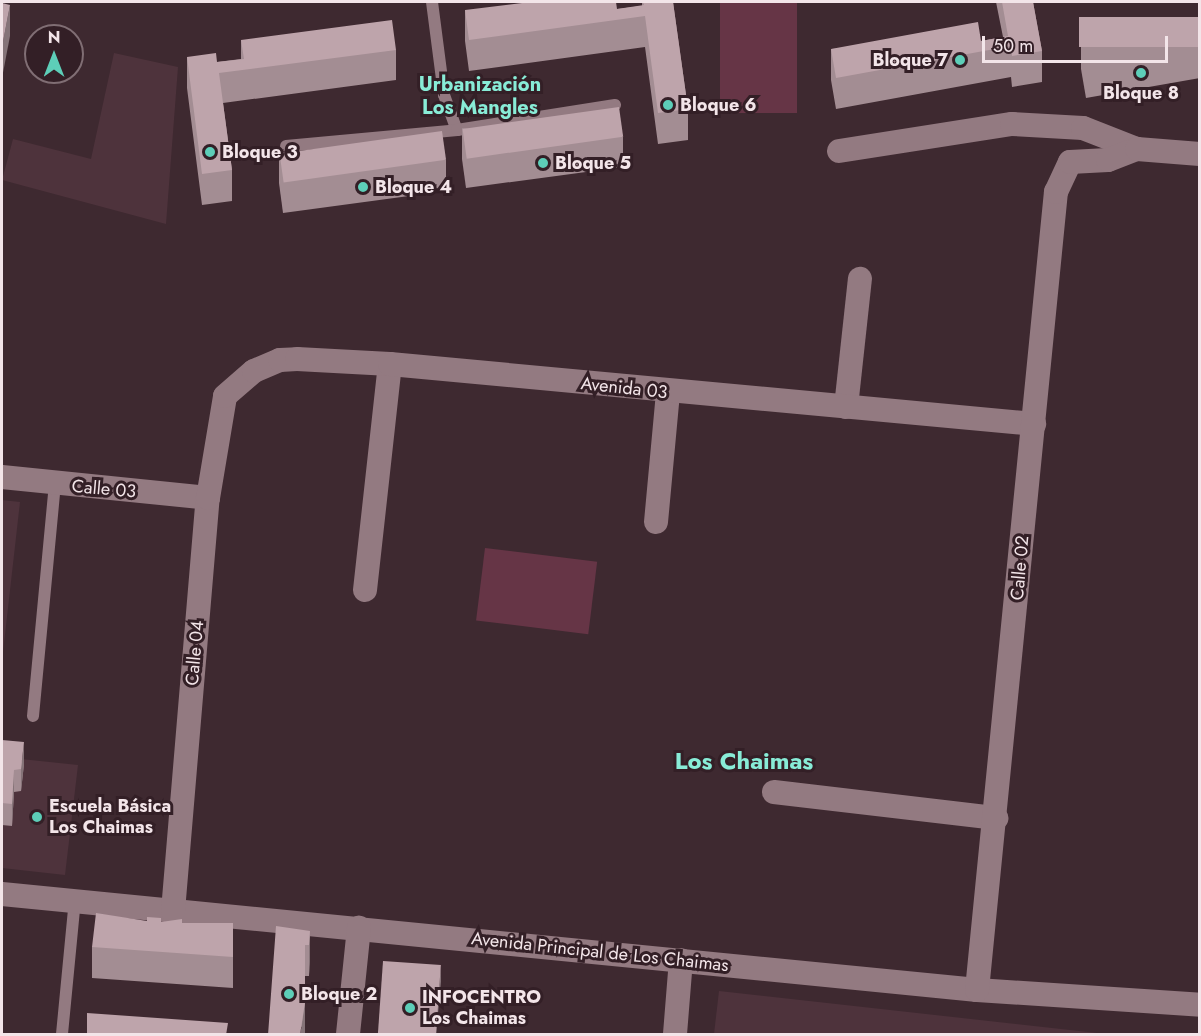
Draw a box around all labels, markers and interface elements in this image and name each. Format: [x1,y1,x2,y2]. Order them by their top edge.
north arrow [24,24,84,84]
scale bar [985,24,1171,62]
text: N [48,26,60,49]
text: 50 m [993,33,1033,59]
place label: Bloque 7 [873,49,948,71]
marker: Bloque 7 [953,53,967,67]
marker: Bloque 8 [1134,66,1148,80]
district label: Urbanización Los Mangles [419,73,541,120]
place label: Bloque 8 [1103,82,1179,104]
place label: Bloque 6 [680,94,757,116]
marker: Bloque 6 [661,98,675,112]
place label: Bloque 3 [222,141,298,163]
marker: Bloque 3 [203,145,217,159]
place label: Bloque 5 [555,152,631,174]
marker: Bloque 5 [536,156,550,170]
place label: Bloque 4 [375,176,452,198]
marker: Bloque 4 [356,180,370,194]
street label: Avenida 03 [580,373,668,403]
street label: Calle 03 [71,475,137,503]
street label: Calle 02 [1006,535,1034,601]
street label: Calle 04 [181,620,209,686]
district label: Los Chaimas [675,747,813,775]
place label: Escuela Básica Los Chaimas [49,796,171,838]
marker: Escuela Básica Los Chaimas [30,810,44,824]
street label: Avenida Principal de Los Chaimas [470,928,730,976]
place label: Bloque 2 [301,983,377,1005]
marker: Bloque 2 [282,987,296,1001]
place label: INFOCENTRO Los Chaimas [422,987,541,1030]
marker: INFOCENTRO Los Chaimas [403,1001,417,1015]

